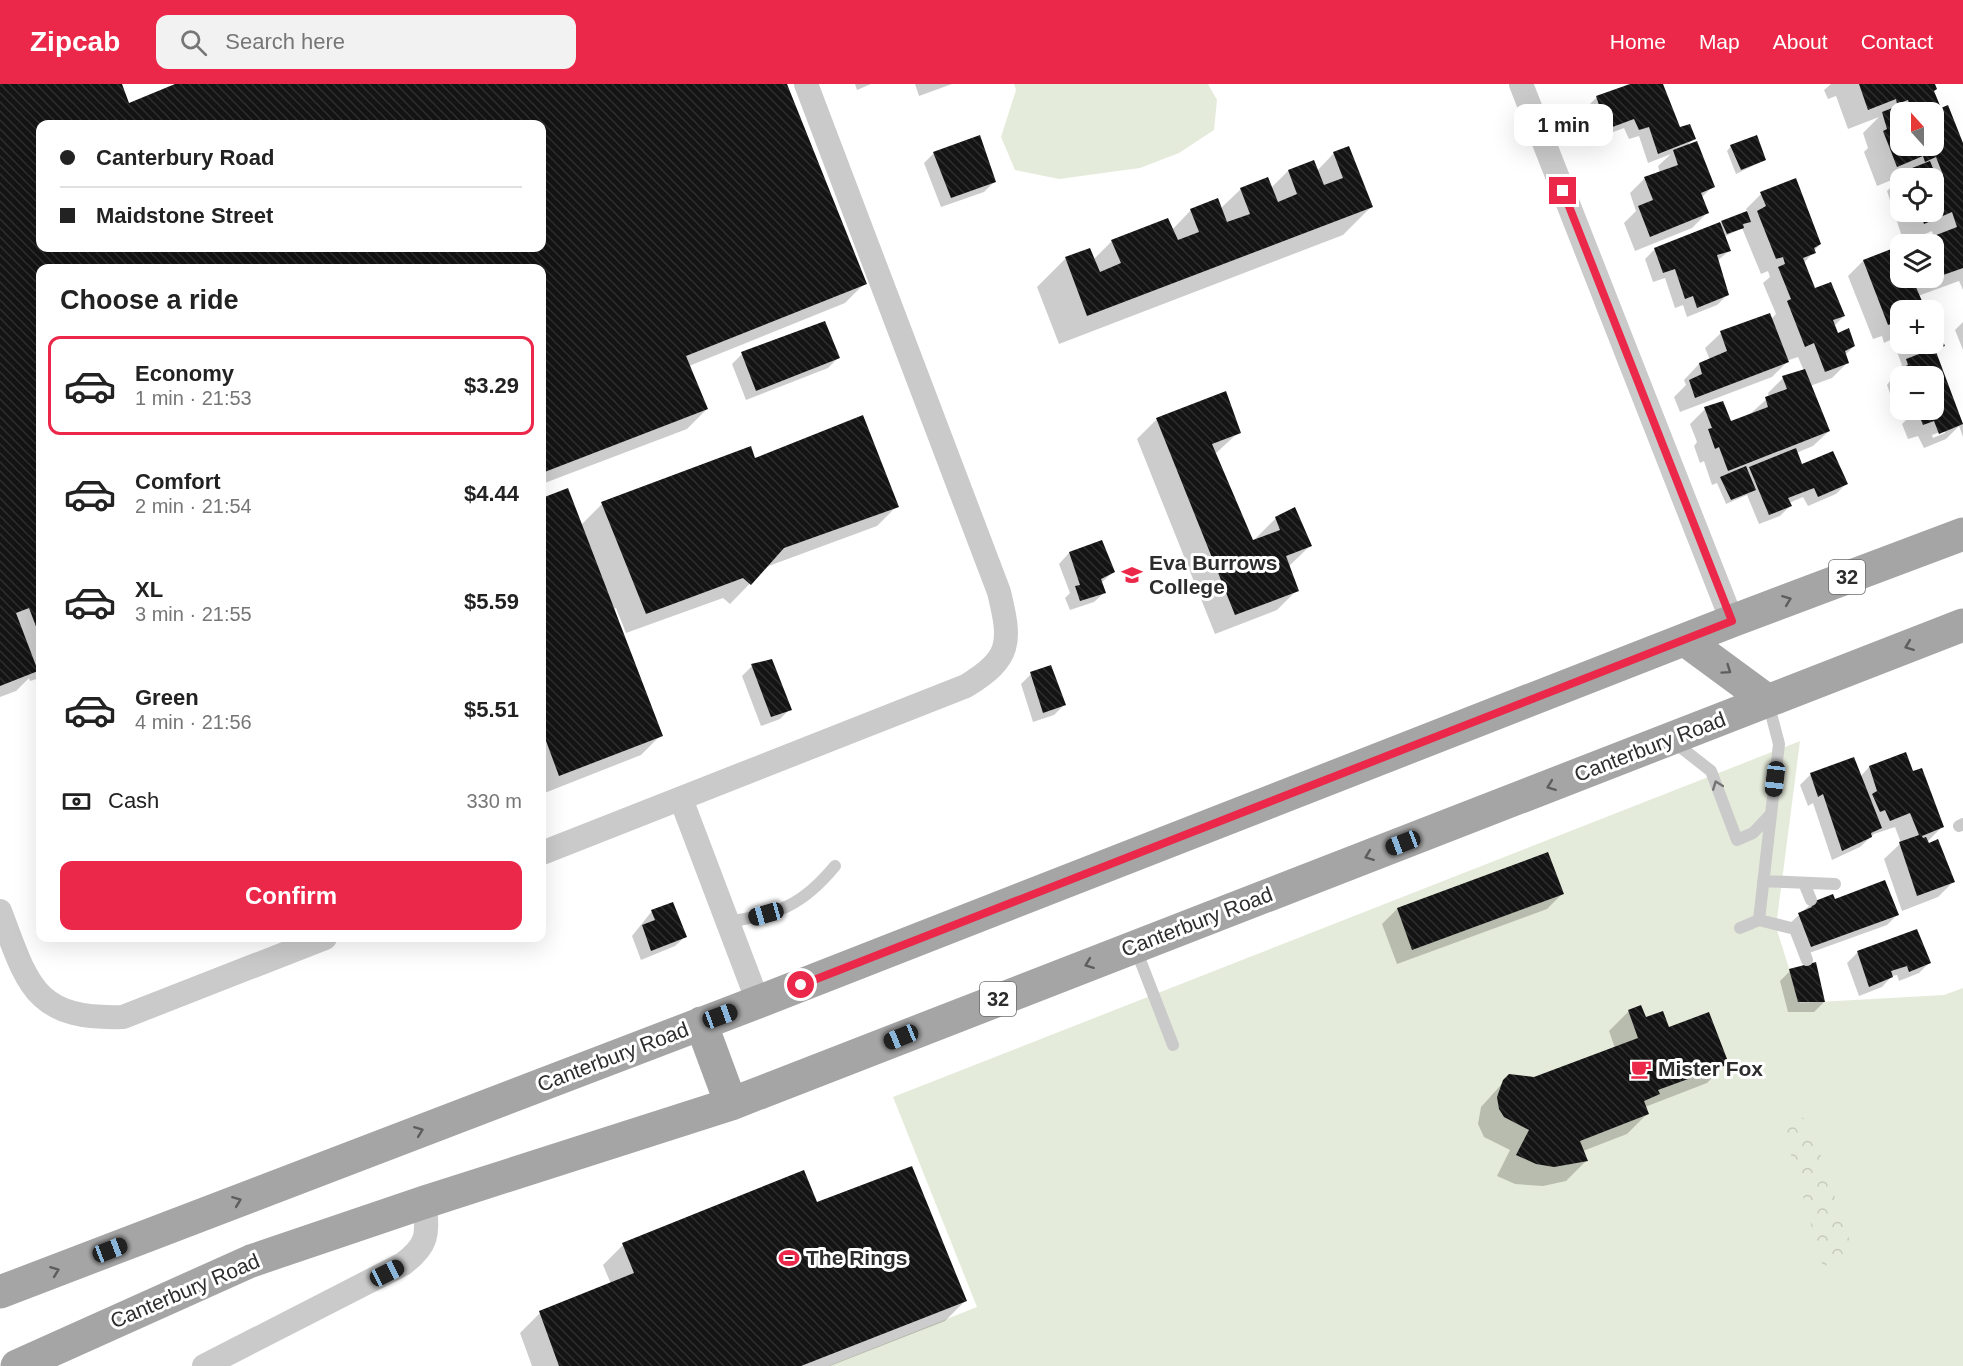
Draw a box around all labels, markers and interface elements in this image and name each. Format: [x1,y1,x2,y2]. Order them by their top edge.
search box [156,15,576,69]
text: Zipcab [30,26,120,57]
icon: search [177,26,210,59]
text: Search here [225,29,345,54]
text: Home [1610,30,1666,53]
text: Map [1699,30,1740,53]
text: About [1773,30,1828,53]
text: Contact [1861,30,1933,53]
north arrow [1890,102,1944,156]
map controls [1890,102,1944,420]
callout: 1 min [1514,104,1612,146]
text: 1 min [1537,114,1590,136]
text: Canterbury Road [96,145,274,170]
button: locate [1890,168,1944,222]
route end [1549,177,1576,204]
text: Maidstone Street [96,203,273,228]
button: layers [1890,234,1944,288]
text: Choose a ride [60,285,239,315]
button: + [1890,300,1944,354]
icon: car [63,359,117,413]
text: Economy [135,361,234,386]
button: − [1890,366,1944,420]
text: $3.29 [464,373,519,398]
text: 1 min · 21:53 [135,387,252,409]
icon: car [63,467,117,521]
text: Comfort [135,469,221,494]
text: $4.44 [464,481,519,506]
text: 2 min · 21:54 [135,495,252,517]
place label: Eva Burrows College [1149,551,1277,598]
road number: 32 [1829,560,1865,594]
school or university icon: Eva Burrows College [1120,563,1144,587]
icon: car [63,575,117,629]
text: XL [135,577,163,602]
text: $5.59 [464,589,519,614]
one-way arrow [1781,595,1791,608]
text: 3 min · 21:55 [135,603,252,625]
one-way arrow [1904,639,1915,651]
one-way arrow [1721,663,1732,674]
icon: car [63,683,117,737]
text: Green [135,685,199,710]
text: $5.51 [464,697,519,722]
street label: Canterbury Road [1571,707,1729,786]
text: 4 min · 21:56 [135,711,252,733]
car [1764,760,1786,798]
one-way arrow [1546,779,1557,791]
one-way arrow [1711,781,1724,791]
icon: cash [60,785,93,818]
text: Cash [108,788,159,813]
text: 330 m [466,790,522,812]
car [1383,828,1423,858]
one-way arrow [1364,849,1375,861]
button: Confirm [60,861,522,930]
street label: Canterbury Road [1118,882,1276,961]
car [746,900,786,928]
one-way arrow [1084,957,1095,969]
route start [787,971,814,998]
road number: 32 [980,982,1016,1016]
car [700,1001,740,1031]
street label: Canterbury Road [534,1017,692,1096]
car [881,1022,921,1052]
cafe icon: Mister Fox [1629,1057,1653,1081]
place label: Mister Fox [1658,1057,1763,1080]
one-way arrow [413,1126,424,1138]
one-way arrow [230,1196,241,1208]
car [90,1235,130,1265]
sports icon: The Rings [777,1246,801,1270]
place label: The Rings [806,1246,908,1269]
street label: Canterbury Road [107,1249,263,1332]
car [367,1257,407,1289]
one-way arrow [48,1266,59,1278]

